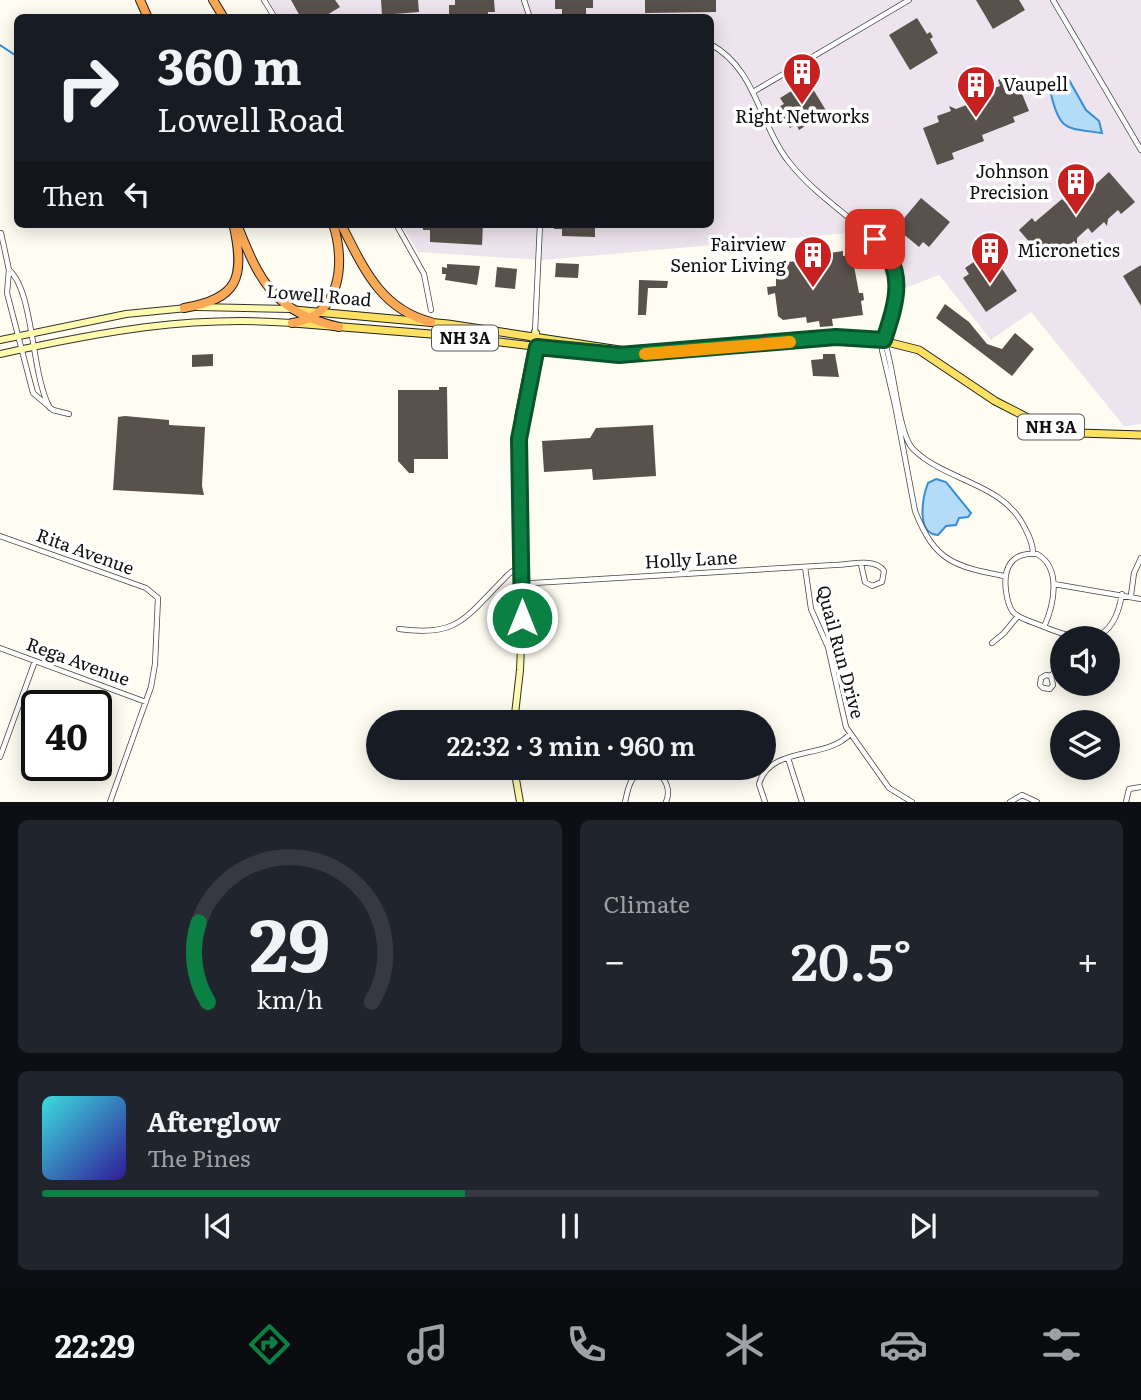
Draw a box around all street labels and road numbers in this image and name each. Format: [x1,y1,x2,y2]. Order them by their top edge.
street label: Lowell Road [265,276,373,313]
road number: NH 3A [432,326,498,350]
road number: NH 3A [1018,414,1084,440]
street label: Rita Avenue [33,520,138,581]
street label: Holly Lane [644,543,738,574]
street label: Quail Run Drive [811,582,872,721]
street label: Rega Avenue [23,629,134,692]

